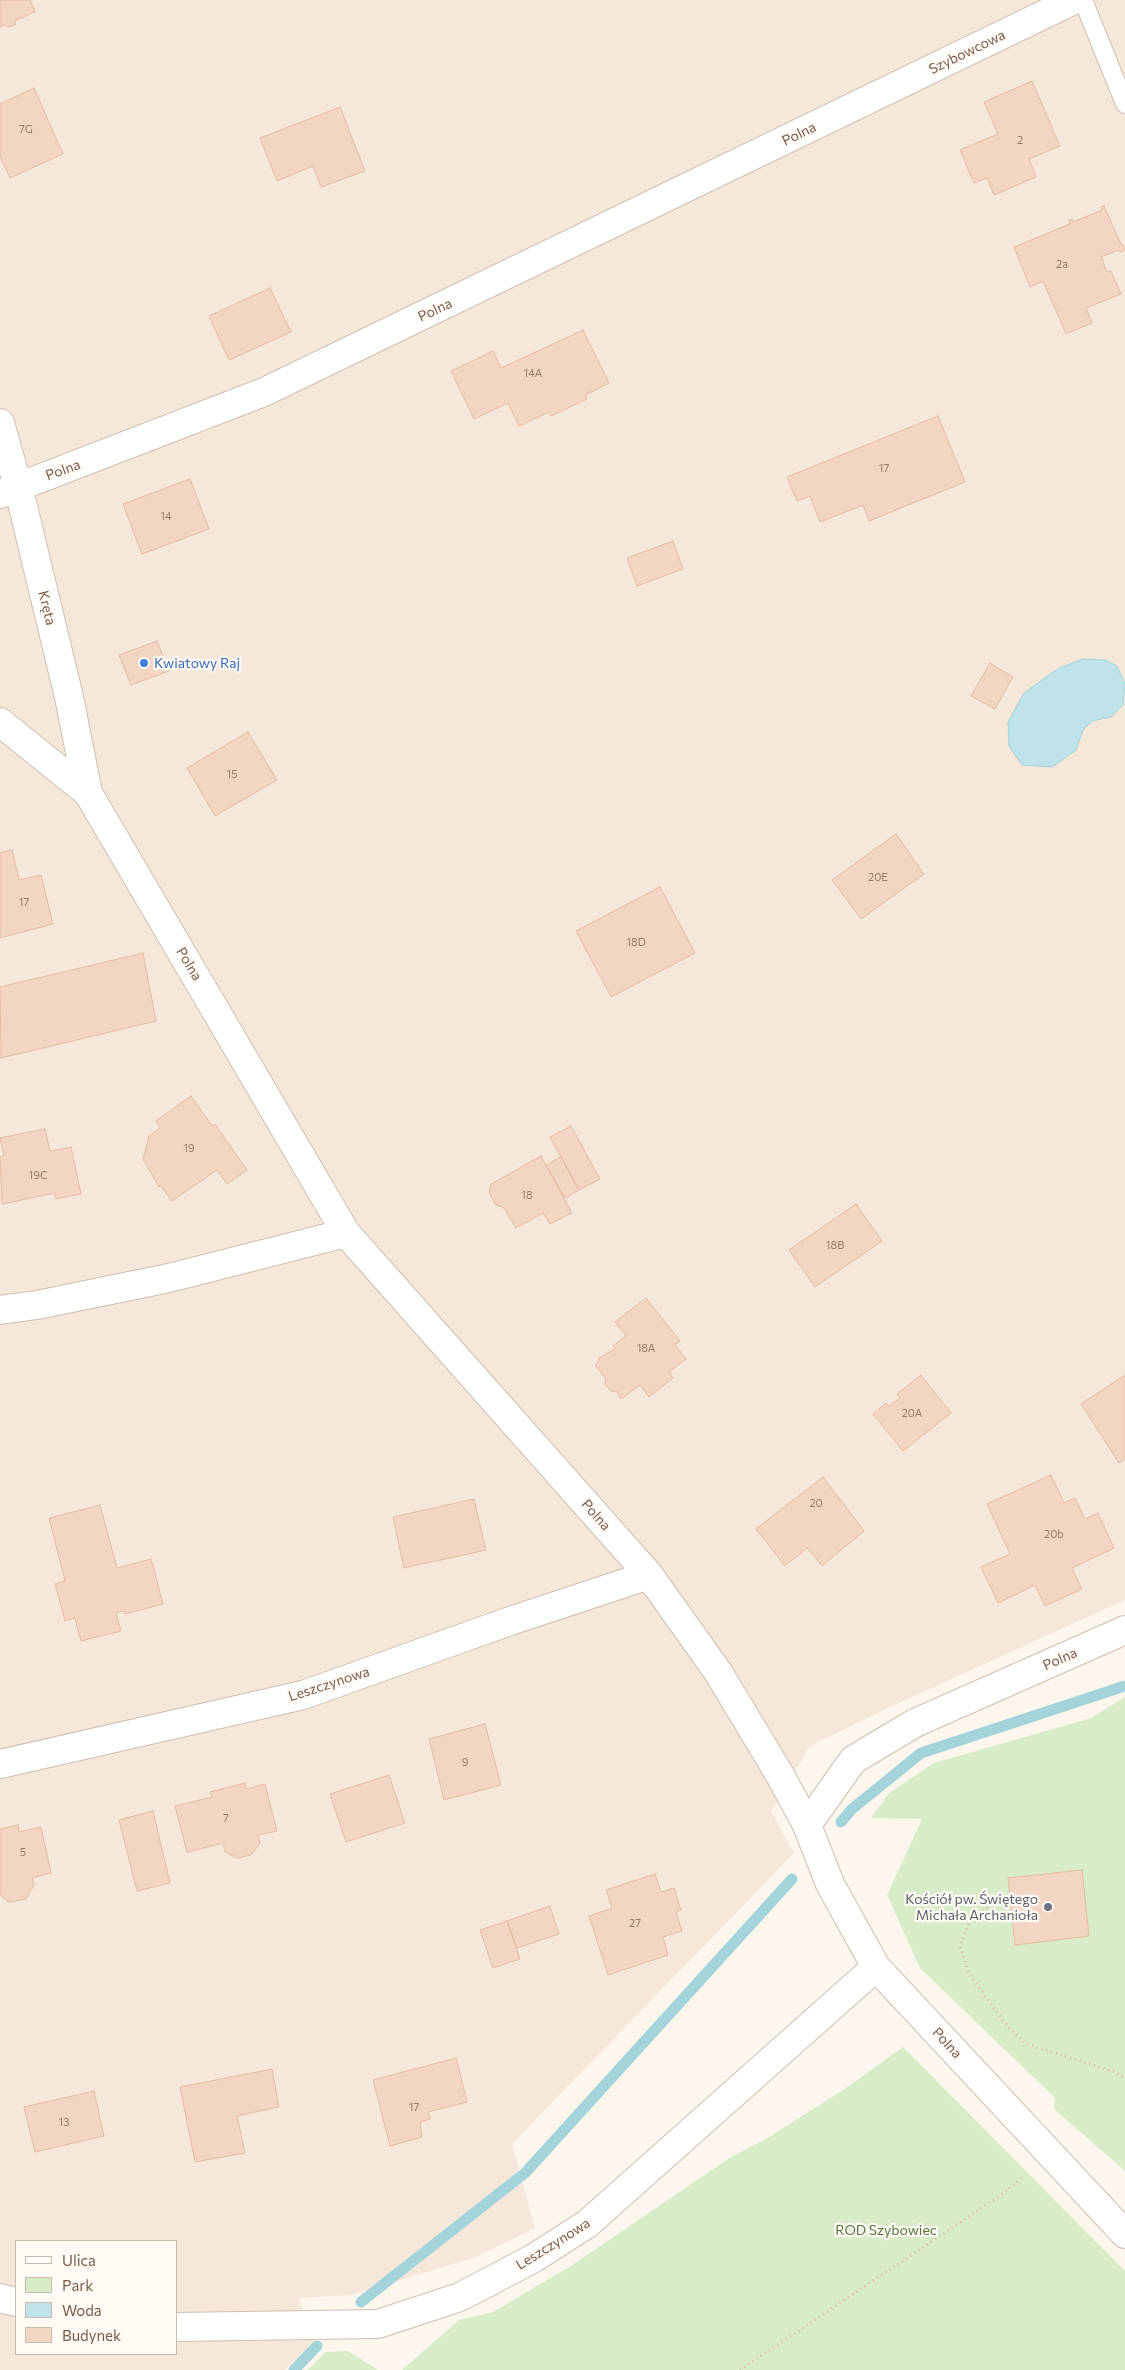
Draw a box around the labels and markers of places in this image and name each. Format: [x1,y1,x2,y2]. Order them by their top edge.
place label: Kwiatowy Raj [154,655,240,671]
marker: Kwiatowy Raj [138,657,150,669]
place label: Kościół pw. Świętego Michała Archanioła [905,1891,1038,1924]
marker: Kościół pw. Świętego Michała Archanioła [1042,1901,1054,1913]

